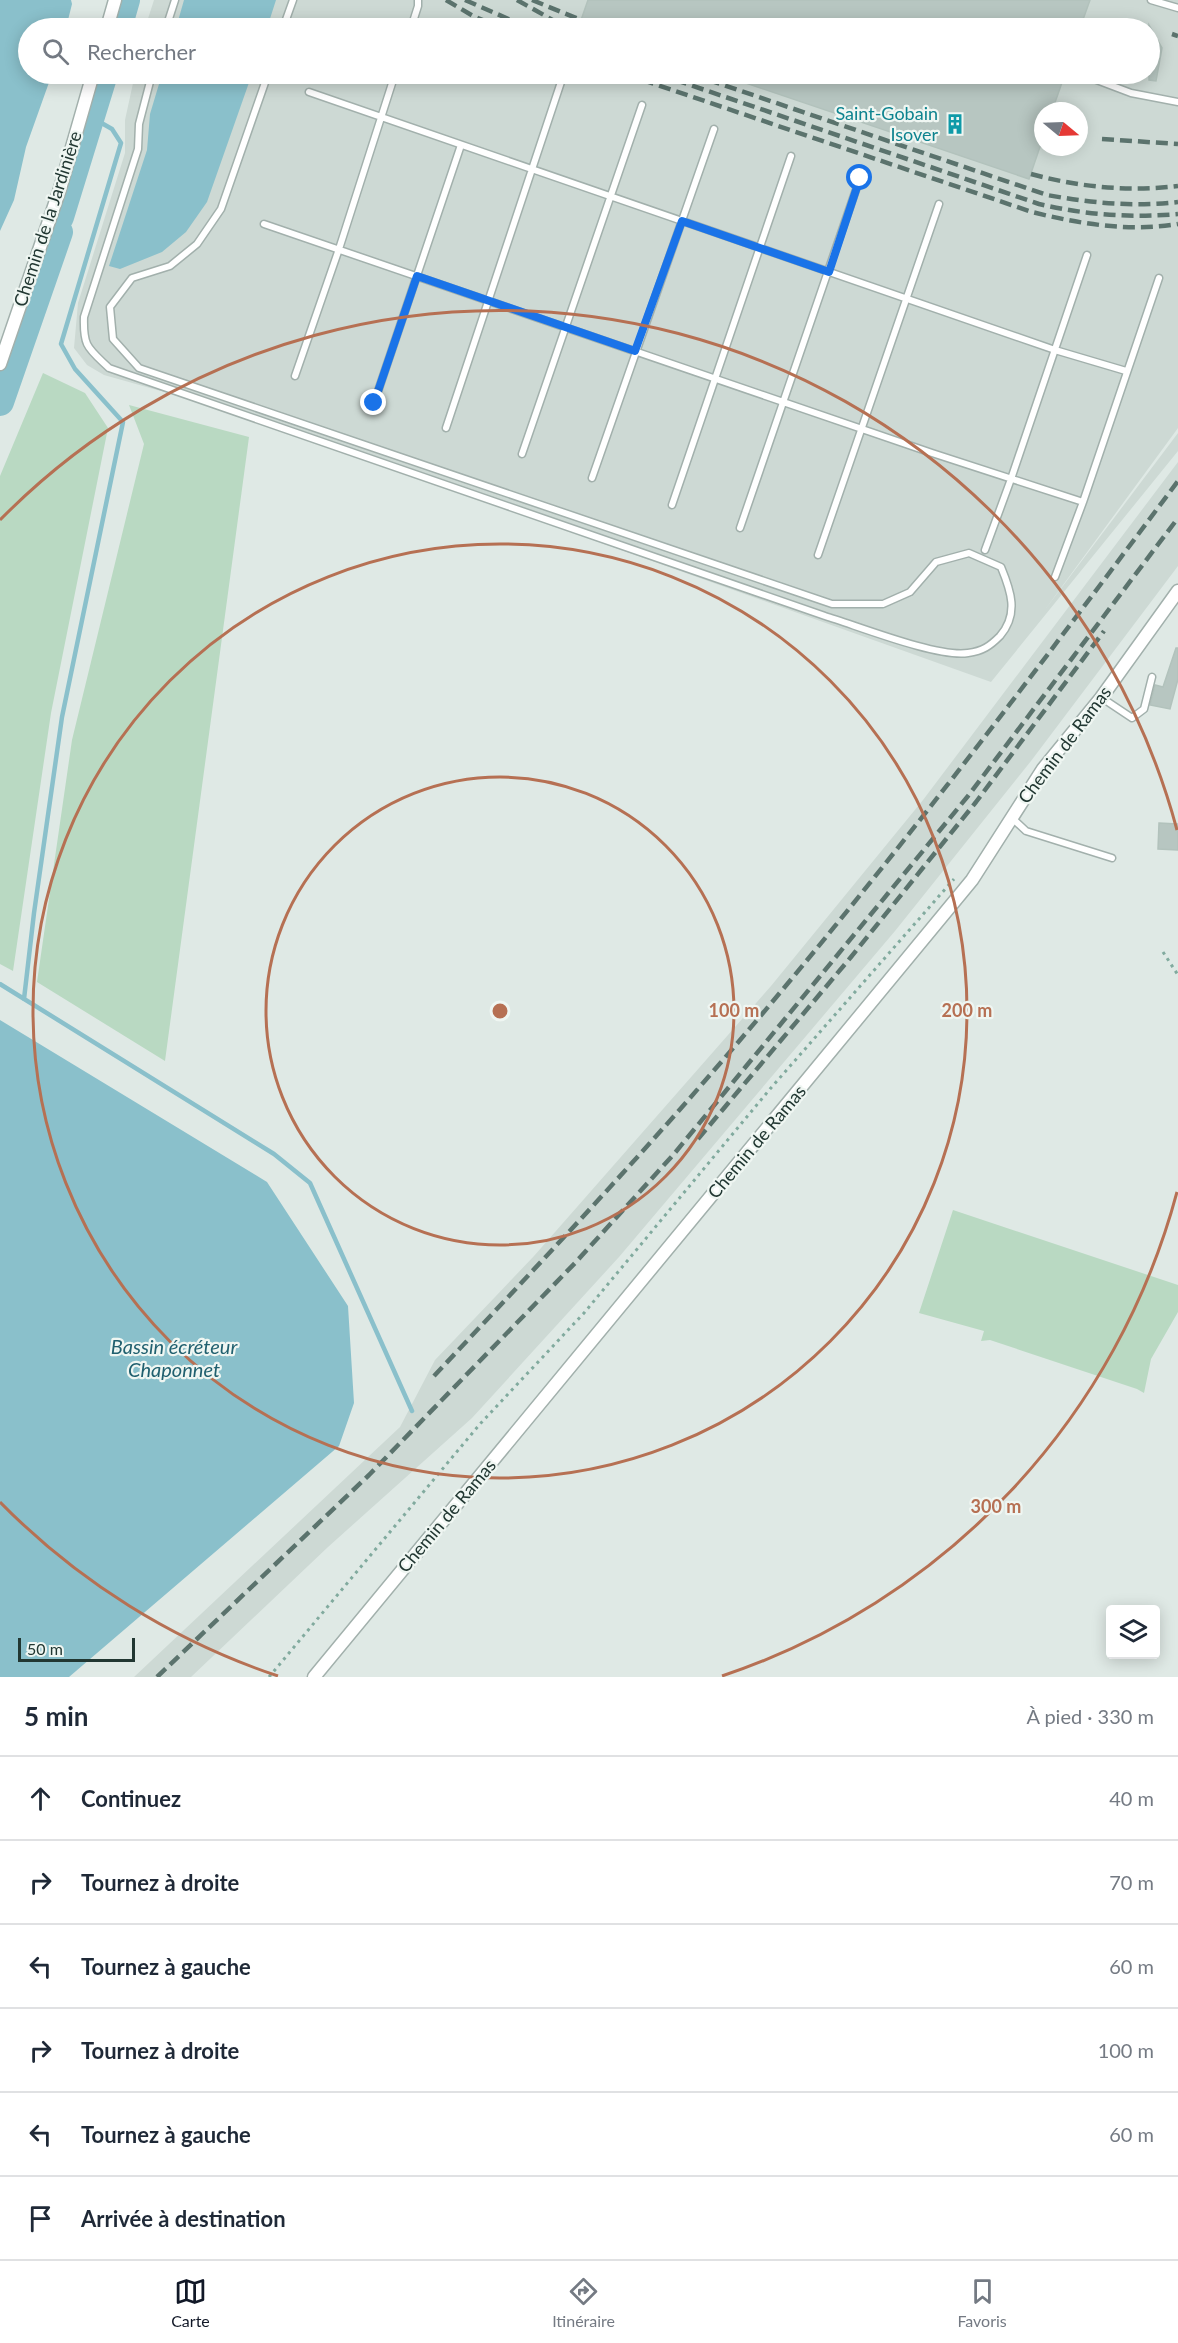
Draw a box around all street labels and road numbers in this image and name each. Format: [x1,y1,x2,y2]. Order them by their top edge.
street label: Chemin de la Jardinière [8,128,86,309]
street label: Chemin de Ramas [1013,681,1116,807]
street label: Chemin de Ramas [702,1080,810,1203]
street label: Chemin de Ramas [392,1454,500,1577]

